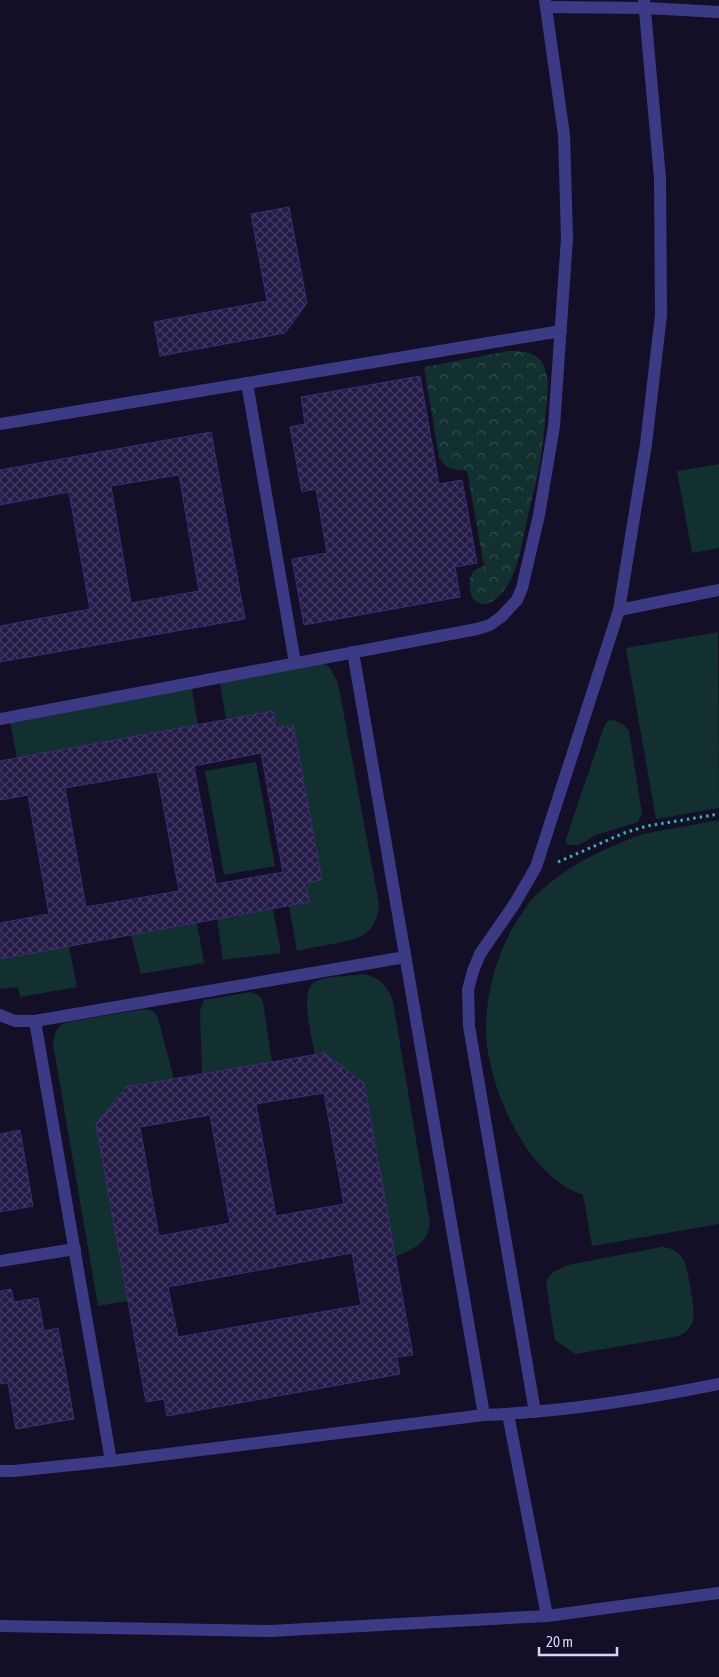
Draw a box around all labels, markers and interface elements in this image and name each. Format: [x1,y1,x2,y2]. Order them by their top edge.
scale bar [539,1624,616,1656]
text: 20 m [546,1633,573,1650]

